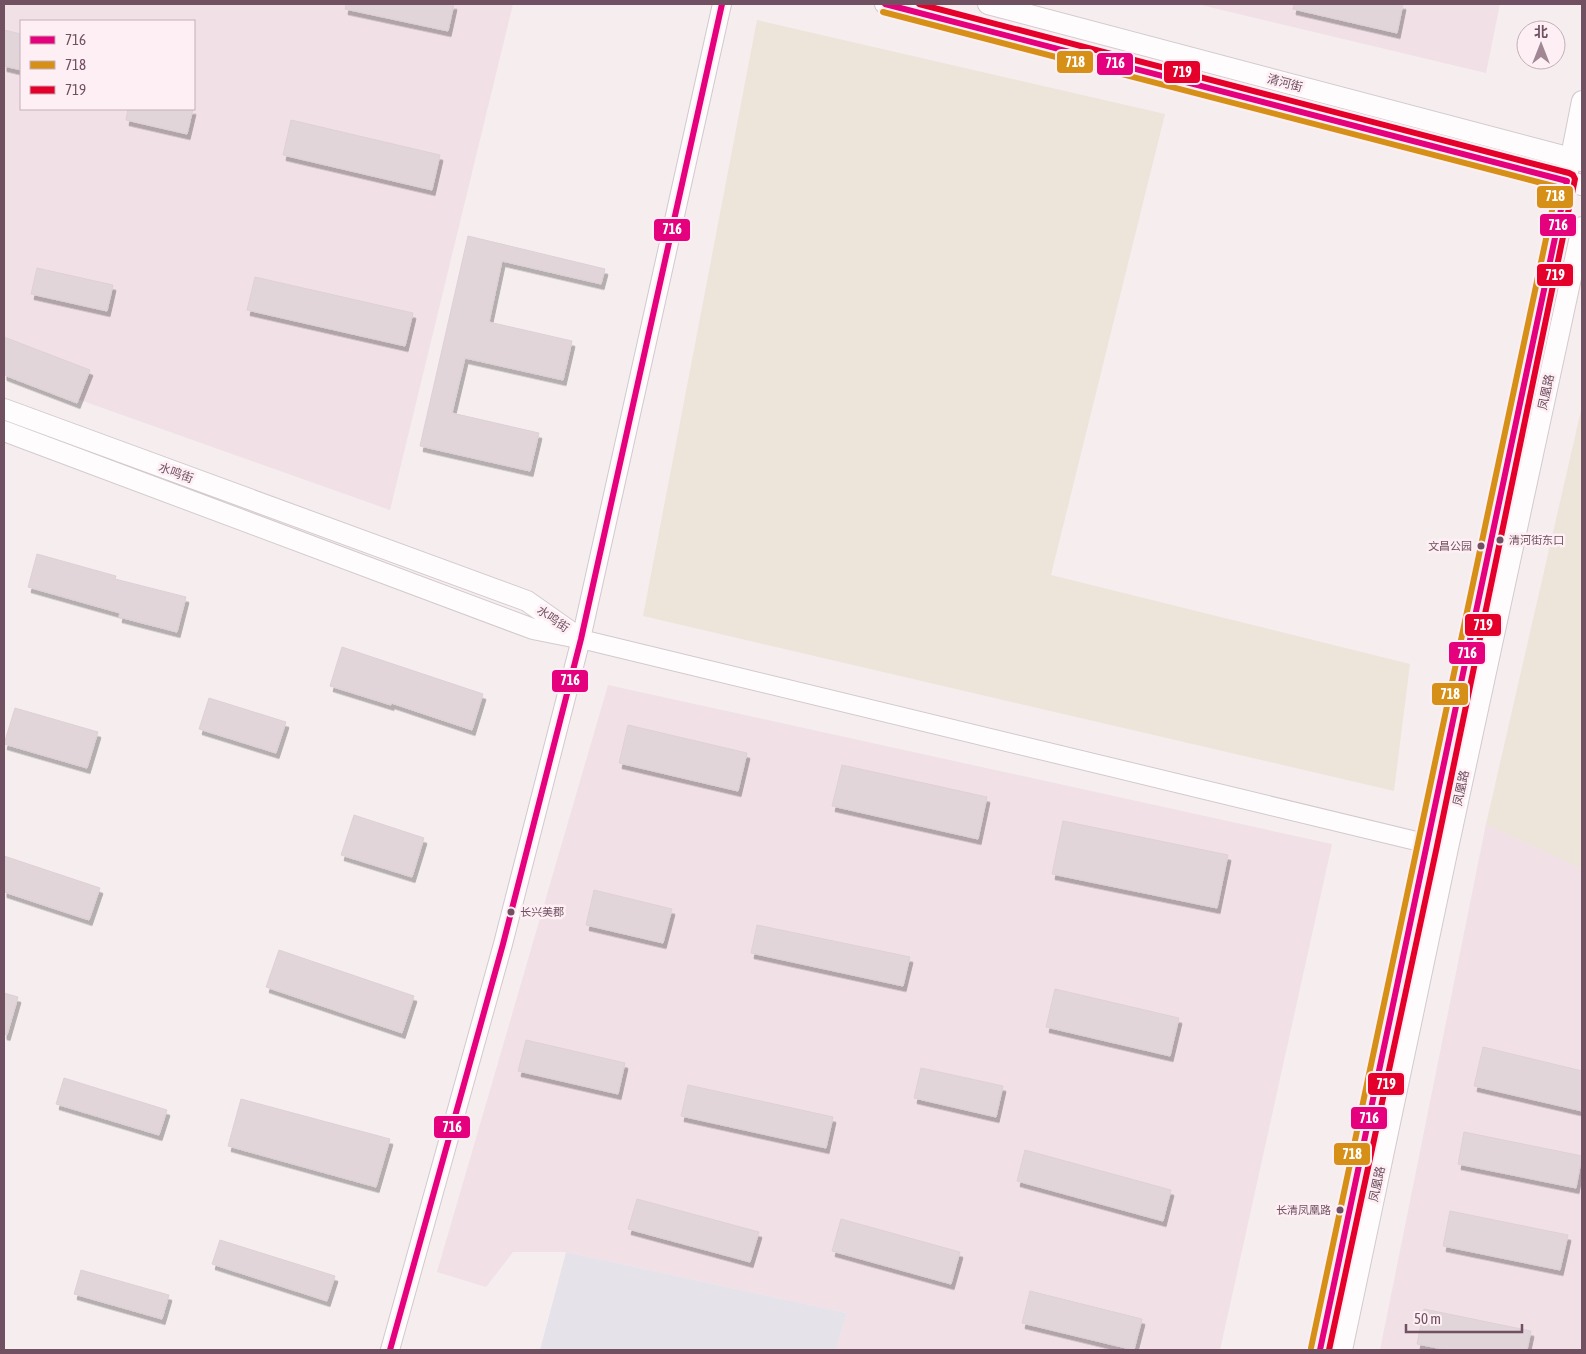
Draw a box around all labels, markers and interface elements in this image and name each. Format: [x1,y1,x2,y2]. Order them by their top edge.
legend [20,20,195,110]
north arrow [1516,20,1566,70]
text: 北 [1534,24,1548,40]
text: 716 [65,31,86,48]
line badge: 718 [1056,50,1094,74]
line badge: 716 [1096,52,1134,76]
text: 718 [1065,54,1085,70]
text: 716 [1105,55,1125,71]
text: 718 [65,56,86,73]
line badge: 719 [1163,60,1201,84]
text: 719 [1172,64,1192,80]
street label: 清河街 [1266,72,1304,94]
text: 719 [65,81,86,98]
line badge: 718 [1536,185,1574,209]
text: 718 [1545,188,1565,204]
line badge: 716 [1539,213,1577,237]
text: 716 [1548,217,1568,233]
line badge: 716 [653,218,691,242]
text: 716 [662,221,682,237]
line badge: 719 [1536,263,1574,287]
text: 719 [1545,267,1565,283]
street label: 凤凰路 [1535,373,1557,411]
street label: 水鸣街 [157,460,195,486]
place label: 清河街东口 [1509,534,1564,546]
marker: 清河街东口 [1495,535,1505,545]
place label: 文昌公园 [1428,540,1472,552]
marker: 文昌公园 [1476,541,1486,551]
street label: 水鸣街 [534,603,572,635]
line badge: 719 [1464,613,1502,637]
text: 719 [1473,617,1493,633]
line badge: 716 [1448,641,1486,665]
text: 716 [1457,645,1477,661]
line badge: 716 [551,669,589,693]
text: 716 [560,672,580,688]
line badge: 718 [1431,682,1469,706]
text: 718 [1440,686,1460,702]
street label: 凤凰路 [1450,769,1472,807]
place label: 长兴美郡 [520,906,564,918]
marker: 长兴美郡 [506,907,516,917]
line badge: 719 [1367,1072,1405,1096]
text: 719 [1376,1076,1396,1092]
line badge: 716 [1350,1106,1388,1130]
text: 716 [1359,1110,1379,1126]
line badge: 716 [433,1115,471,1139]
text: 716 [442,1119,462,1135]
line badge: 718 [1333,1142,1371,1166]
text: 718 [1342,1146,1362,1162]
street label: 凤凰路 [1366,1165,1388,1203]
place label: 长清凤凰路 [1276,1204,1331,1216]
marker: 长清凤凰路 [1335,1205,1345,1215]
scale bar [1406,1302,1522,1334]
text: 50 m [1414,1310,1441,1327]

